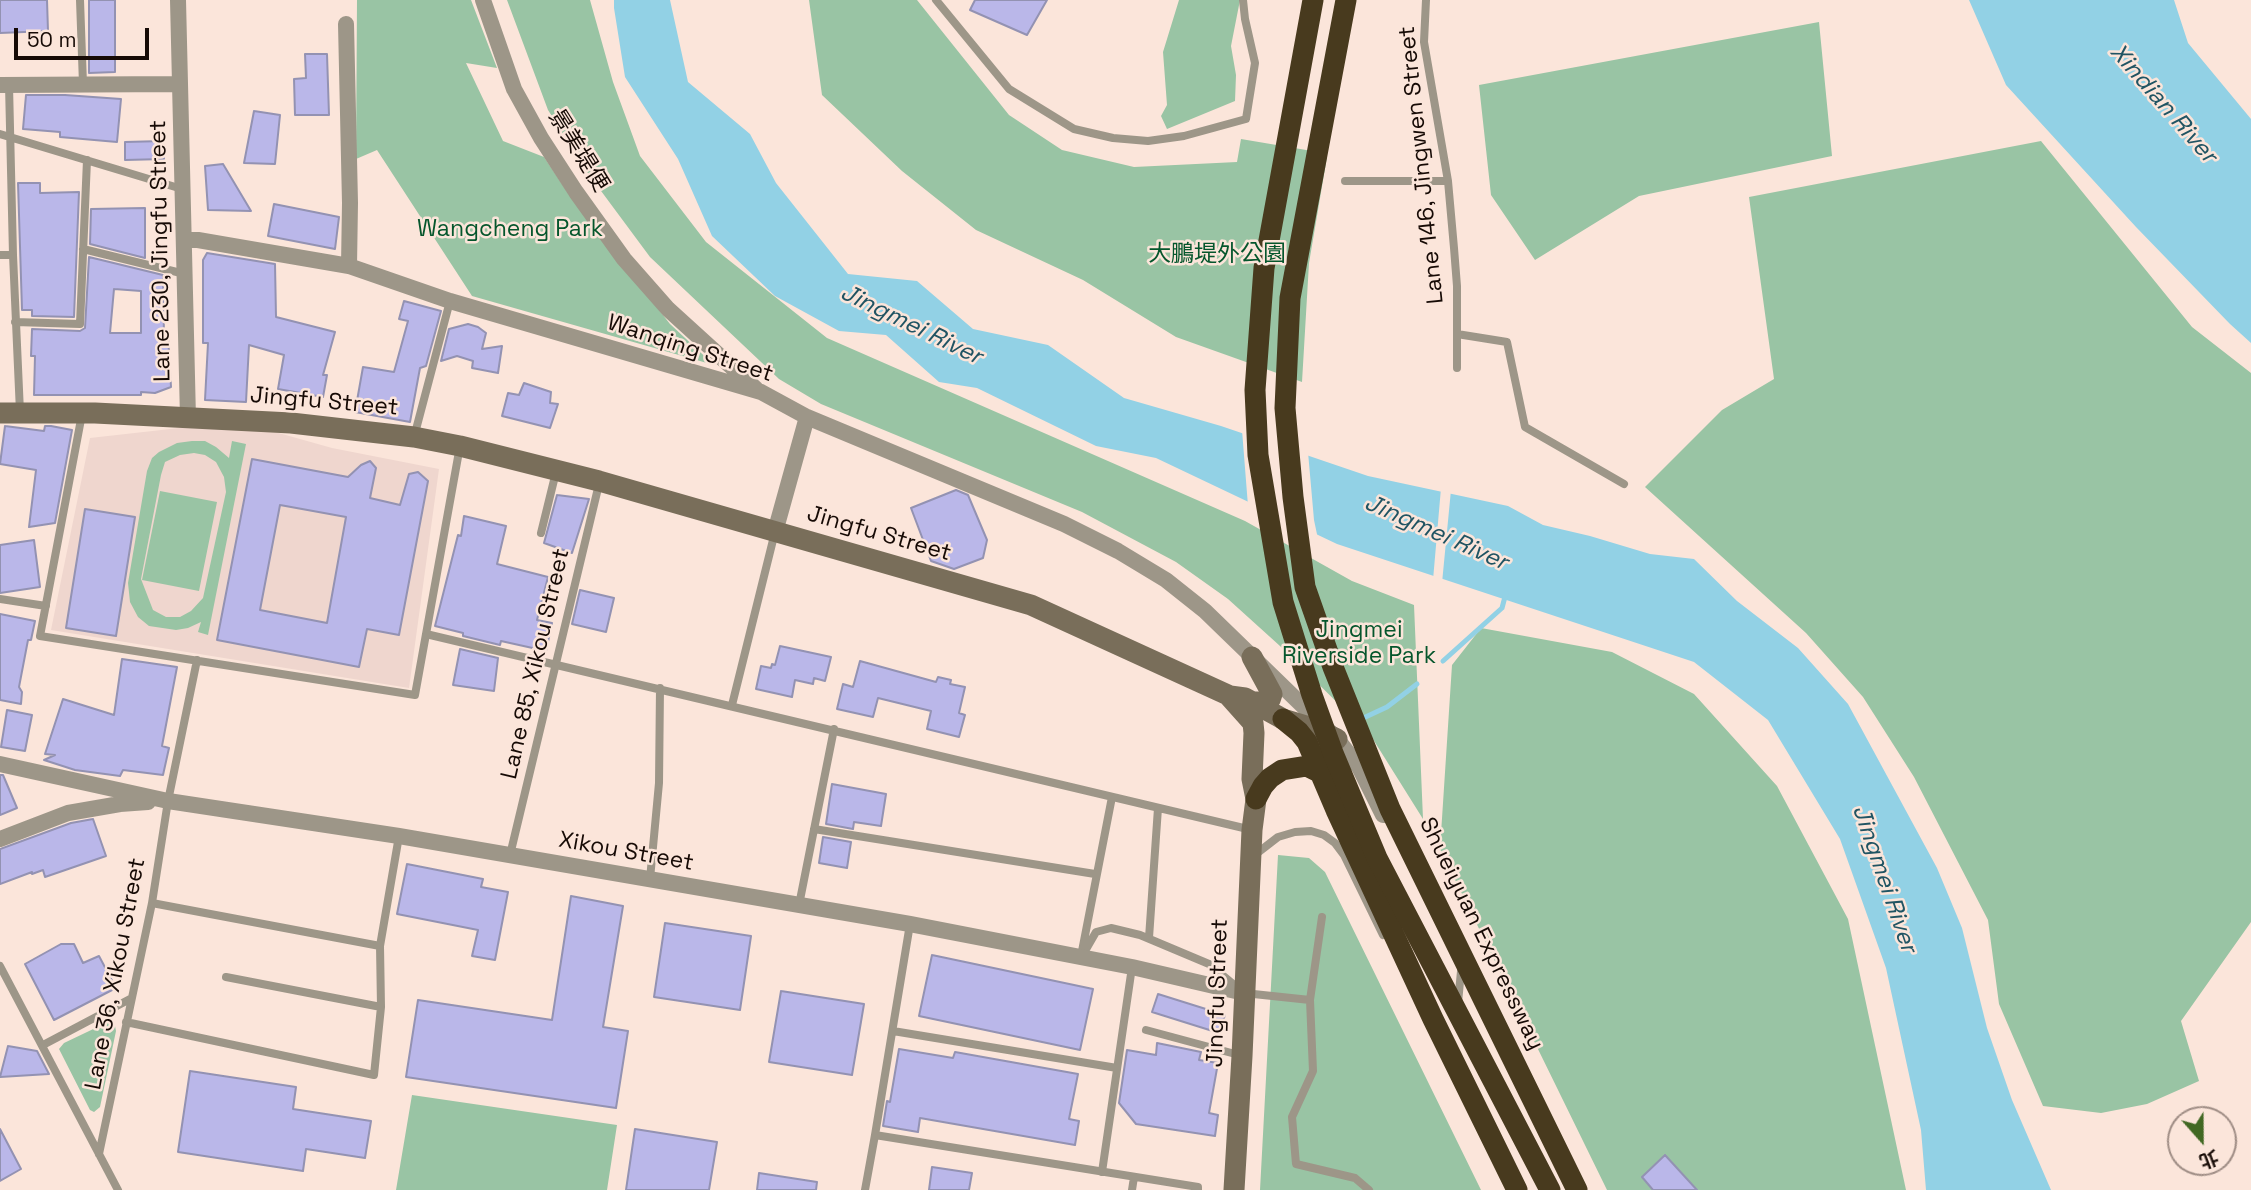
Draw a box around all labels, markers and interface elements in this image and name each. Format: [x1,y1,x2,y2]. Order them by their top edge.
scale bar [18,14,152,58]
street label: Lane 146, Jingwen Street [1394,25,1450,305]
text: 50 m [27,26,77,53]
water label: Xindian River [2103,38,2223,170]
street label: 景美堤便 [542,105,614,197]
street label: Lane 230, Jingfu Street [145,120,177,382]
park label: Wangcheng Park [417,216,603,244]
park label: 大鵬堤外公園 [1148,241,1286,269]
water label: Jingmei River [836,278,986,372]
street label: Wanqing Street [604,309,776,389]
street label: Jingfu Street [249,382,399,422]
water label: Jingmei River [1360,489,1512,577]
street label: Jingfu Street [804,500,954,568]
street label: Lane 85, Xikou Street [496,546,576,782]
park label: Jingmei Riverside Park [1282,617,1436,671]
water label: Jingmei River [1845,802,1923,956]
street label: Shueiyuan Expressway [1413,813,1549,1055]
street label: Xikou Street [556,827,696,877]
street label: Lane 36, Xikou Street [80,856,152,1092]
street label: Jingfu Street [1202,918,1234,1068]
north arrow [2167,1106,2237,1176]
text: 北 [2196,1144,2222,1174]

